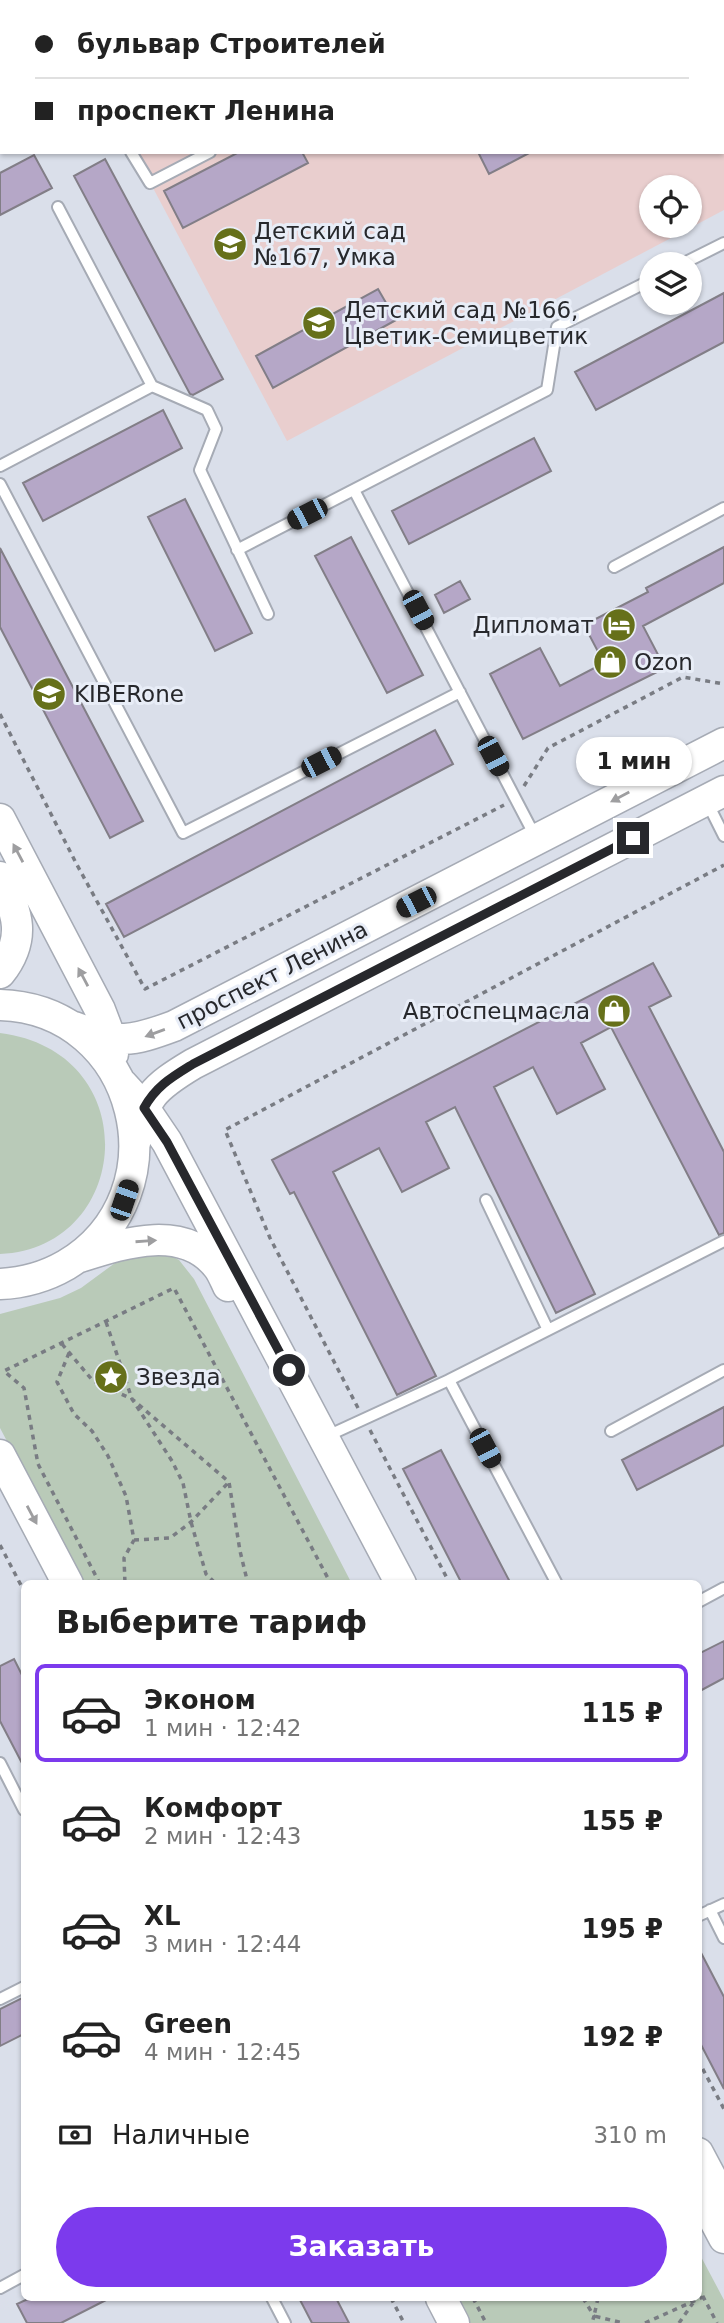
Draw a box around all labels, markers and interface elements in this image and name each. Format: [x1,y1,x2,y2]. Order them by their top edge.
text: бульвар Строителей [77,29,386,59]
text: проспект Ленина [77,96,335,126]
map controls [639,175,702,315]
button: locate [639,175,702,238]
place label: Детский сад №167, Умка [254,218,406,270]
school or university icon: Детский сад №167, Умка [211,225,249,263]
button: layers [639,252,702,315]
place label: Детский сад №166, Цветик-Семицветик [344,297,588,349]
school or university icon: Детский сад №166, Цветик-Семицветик [300,304,338,342]
car [284,495,331,533]
car [399,587,438,633]
hotel icon: Дипломат [600,606,638,644]
place label: Дипломат [472,612,594,638]
shop icon: Ozon [591,643,629,681]
place label: Ozon [634,649,693,675]
school or university icon: KIBERone [30,675,68,713]
place label: KIBERone [74,681,184,707]
car [474,733,513,779]
callout: 1 мин [575,736,691,786]
car [298,743,345,781]
text: 1 мин [597,748,671,774]
one-way arrow [610,792,630,803]
route end [617,822,649,854]
one-way arrow [12,843,23,863]
car [393,883,440,921]
street label: проспект Ленина [172,916,372,1034]
one-way arrow [77,967,89,986]
shop icon: Автоспецмасла [595,992,633,1030]
place label: Автоспецмасла [403,998,590,1024]
one-way arrow [144,1027,165,1038]
car [108,1177,141,1223]
one-way arrow [135,1235,157,1246]
route start [273,1354,305,1386]
place icon: Звезда [92,1358,130,1396]
place label: Звезда [136,1364,221,1390]
car [466,1425,505,1471]
one-way arrow [26,1505,37,1525]
text: Выберите тариф [56,1603,367,1641]
icon: car [60,1682,123,1745]
text: Эконом [144,1685,256,1715]
text: 115 ₽ [582,1698,663,1728]
text: 1 мин · 12:42 [144,1715,302,1741]
icon: car [60,1790,123,1853]
text: Комфорт [144,1793,282,1823]
text: 155 ₽ [582,1806,663,1836]
text: 2 мин · 12:43 [144,1823,302,1849]
icon: car [60,1898,123,1961]
text: XL [144,1901,181,1931]
text: 195 ₽ [582,1914,663,1944]
text: 3 мин · 12:44 [144,1931,302,1957]
icon: car [60,2006,123,2069]
text: Green [144,2009,232,2039]
text: 192 ₽ [582,2022,663,2052]
text: 4 мин · 12:45 [144,2039,302,2065]
icon: cash [56,2116,94,2154]
text: Наличные [112,2120,250,2150]
text: 310 m [593,2122,667,2148]
button: Заказать [56,2207,667,2287]

